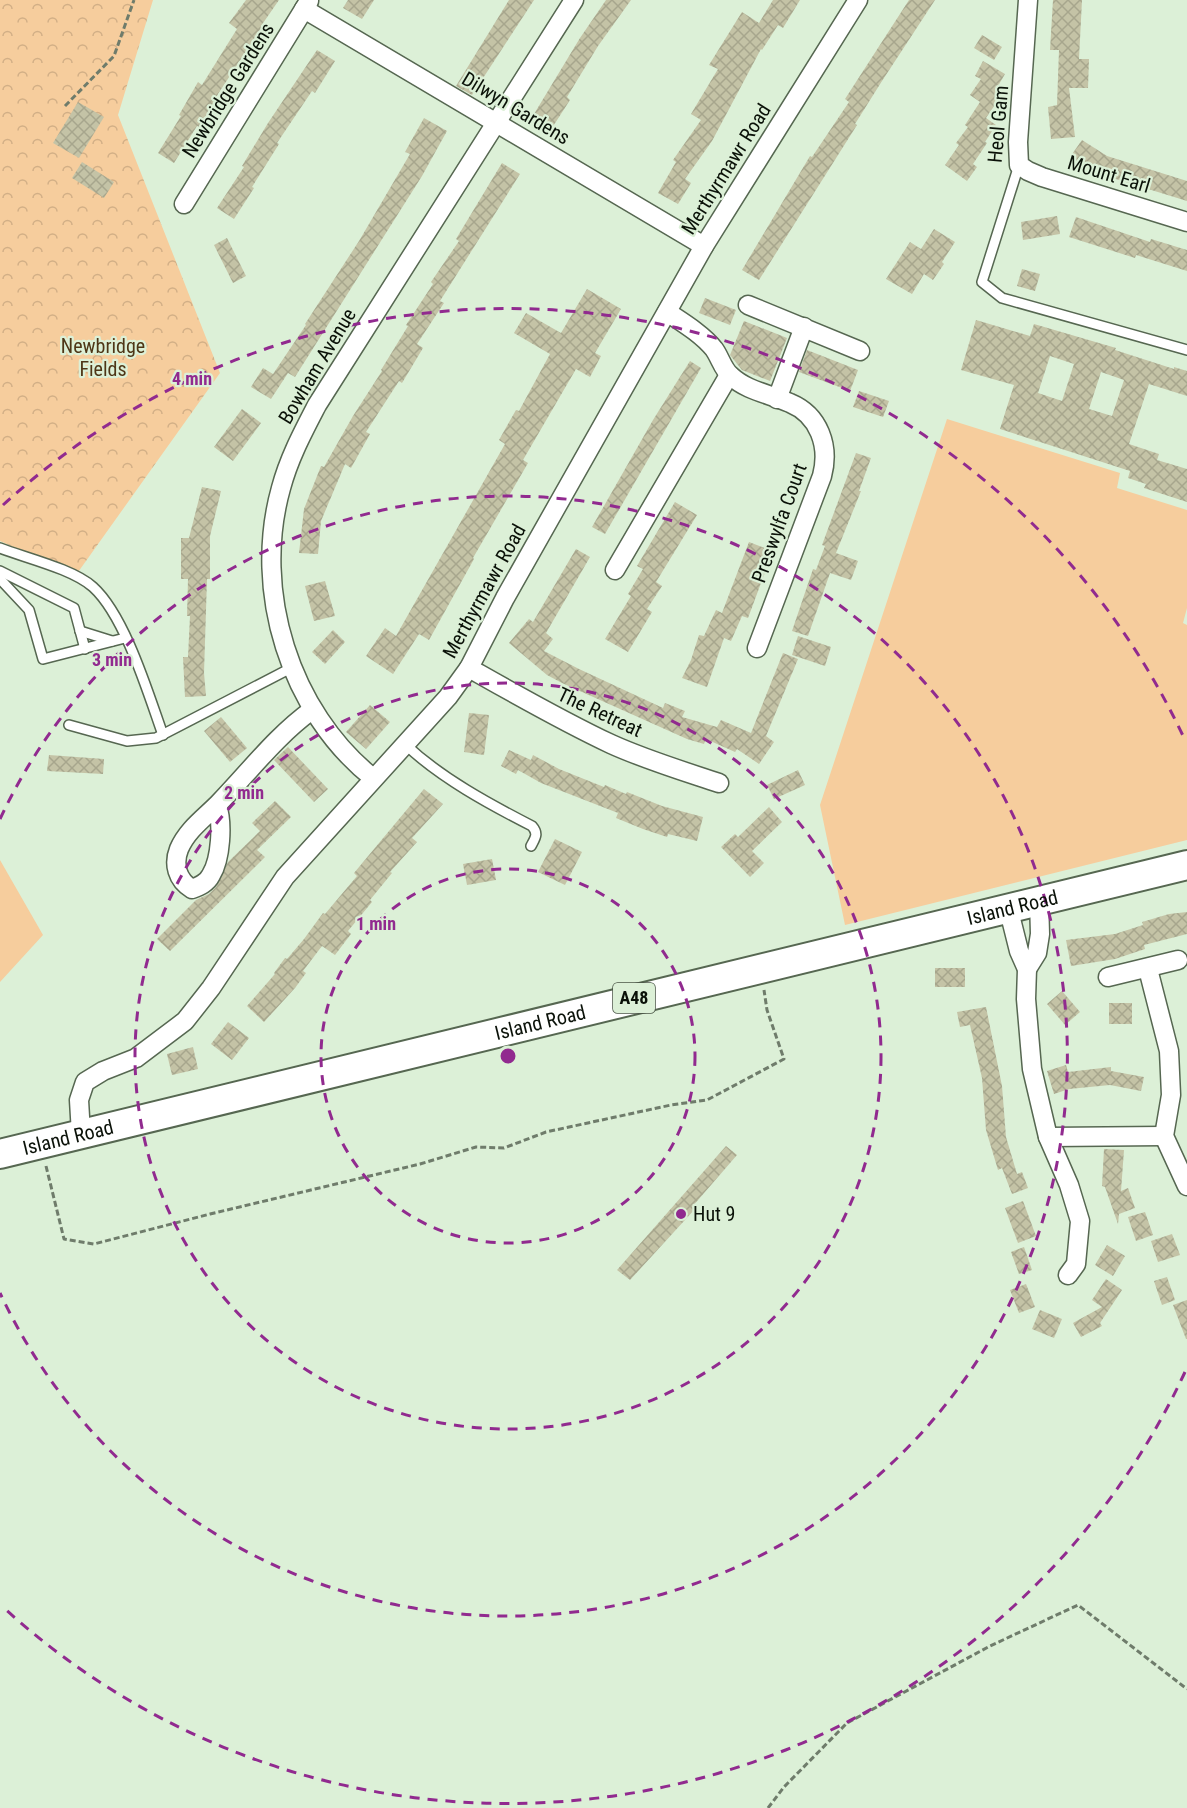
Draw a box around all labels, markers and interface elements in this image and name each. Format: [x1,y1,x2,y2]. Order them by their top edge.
street label: Newbridge Gardens [177,18,279,162]
street label: Dilwyn Gardens [458,66,574,150]
street label: Heol Gam [983,84,1013,164]
street label: Merthyrmawr Road [676,99,776,239]
street label: Mount Earl [1065,150,1153,198]
street label: Bowham Avenue [273,304,361,428]
park label: Newbridge Fields [61,334,145,381]
text: 4 min [172,368,212,389]
street label: Preswylfa Court [746,460,812,586]
street label: Merthyrmawr Road [437,520,531,662]
text: 3 min [92,649,132,670]
street label: The Retreat [554,682,646,742]
text: 2 min [224,782,264,803]
street label: Island Road [965,885,1060,930]
text: 1 min [356,913,396,934]
road number: A48 [613,983,655,1013]
street label: Island Road [492,1000,588,1045]
centre of rings [498,1046,518,1066]
street label: Island Road [20,1115,116,1160]
place label: Hut 9 [693,1202,735,1226]
marker: Hut 9 [674,1207,688,1221]

